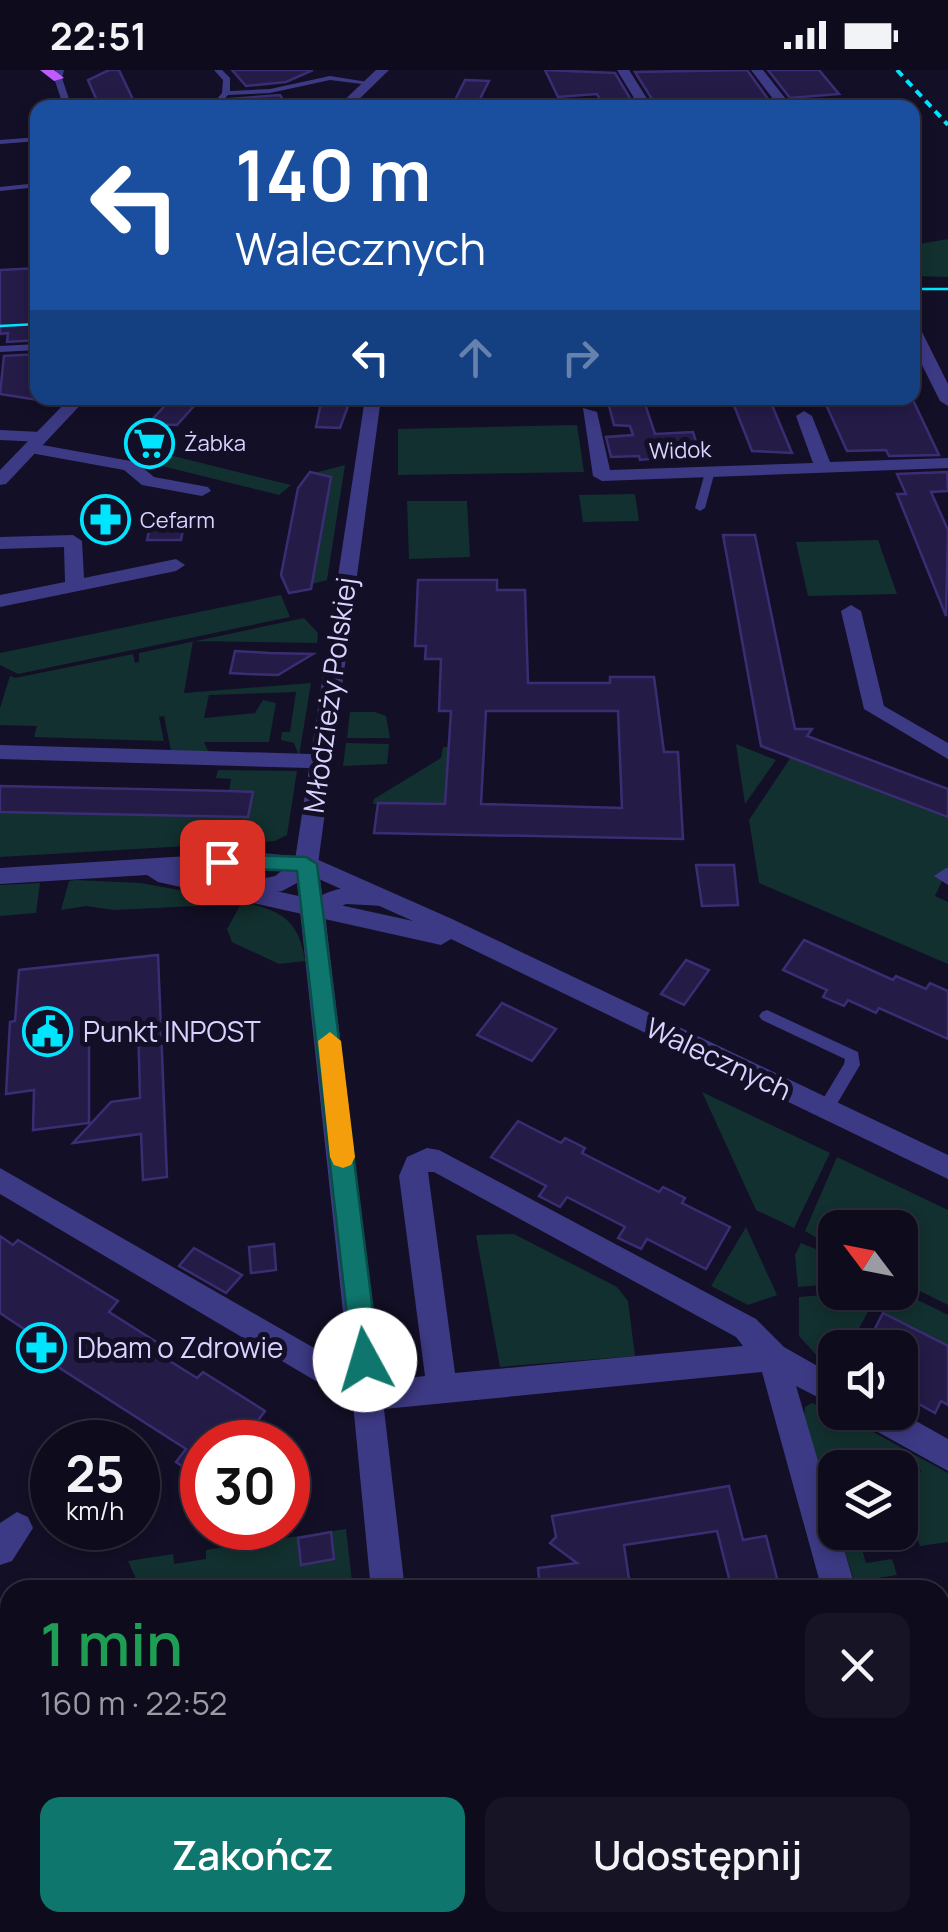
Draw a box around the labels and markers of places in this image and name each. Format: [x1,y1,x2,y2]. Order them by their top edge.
supermarket icon: Żabka [123,417,175,469]
place label: Żabka [184,428,246,458]
pharmacy icon: Cefarm [79,494,131,546]
place label: Cefarm [140,505,215,535]
pin [180,820,265,905]
public building icon: Punkt INPOST [22,1005,74,1057]
place label: Punkt INPOST [83,1012,261,1050]
pharmacy icon: Dbam o Zdrowie [16,1321,68,1373]
place label: Dbam o Zdrowie [77,1328,283,1366]

